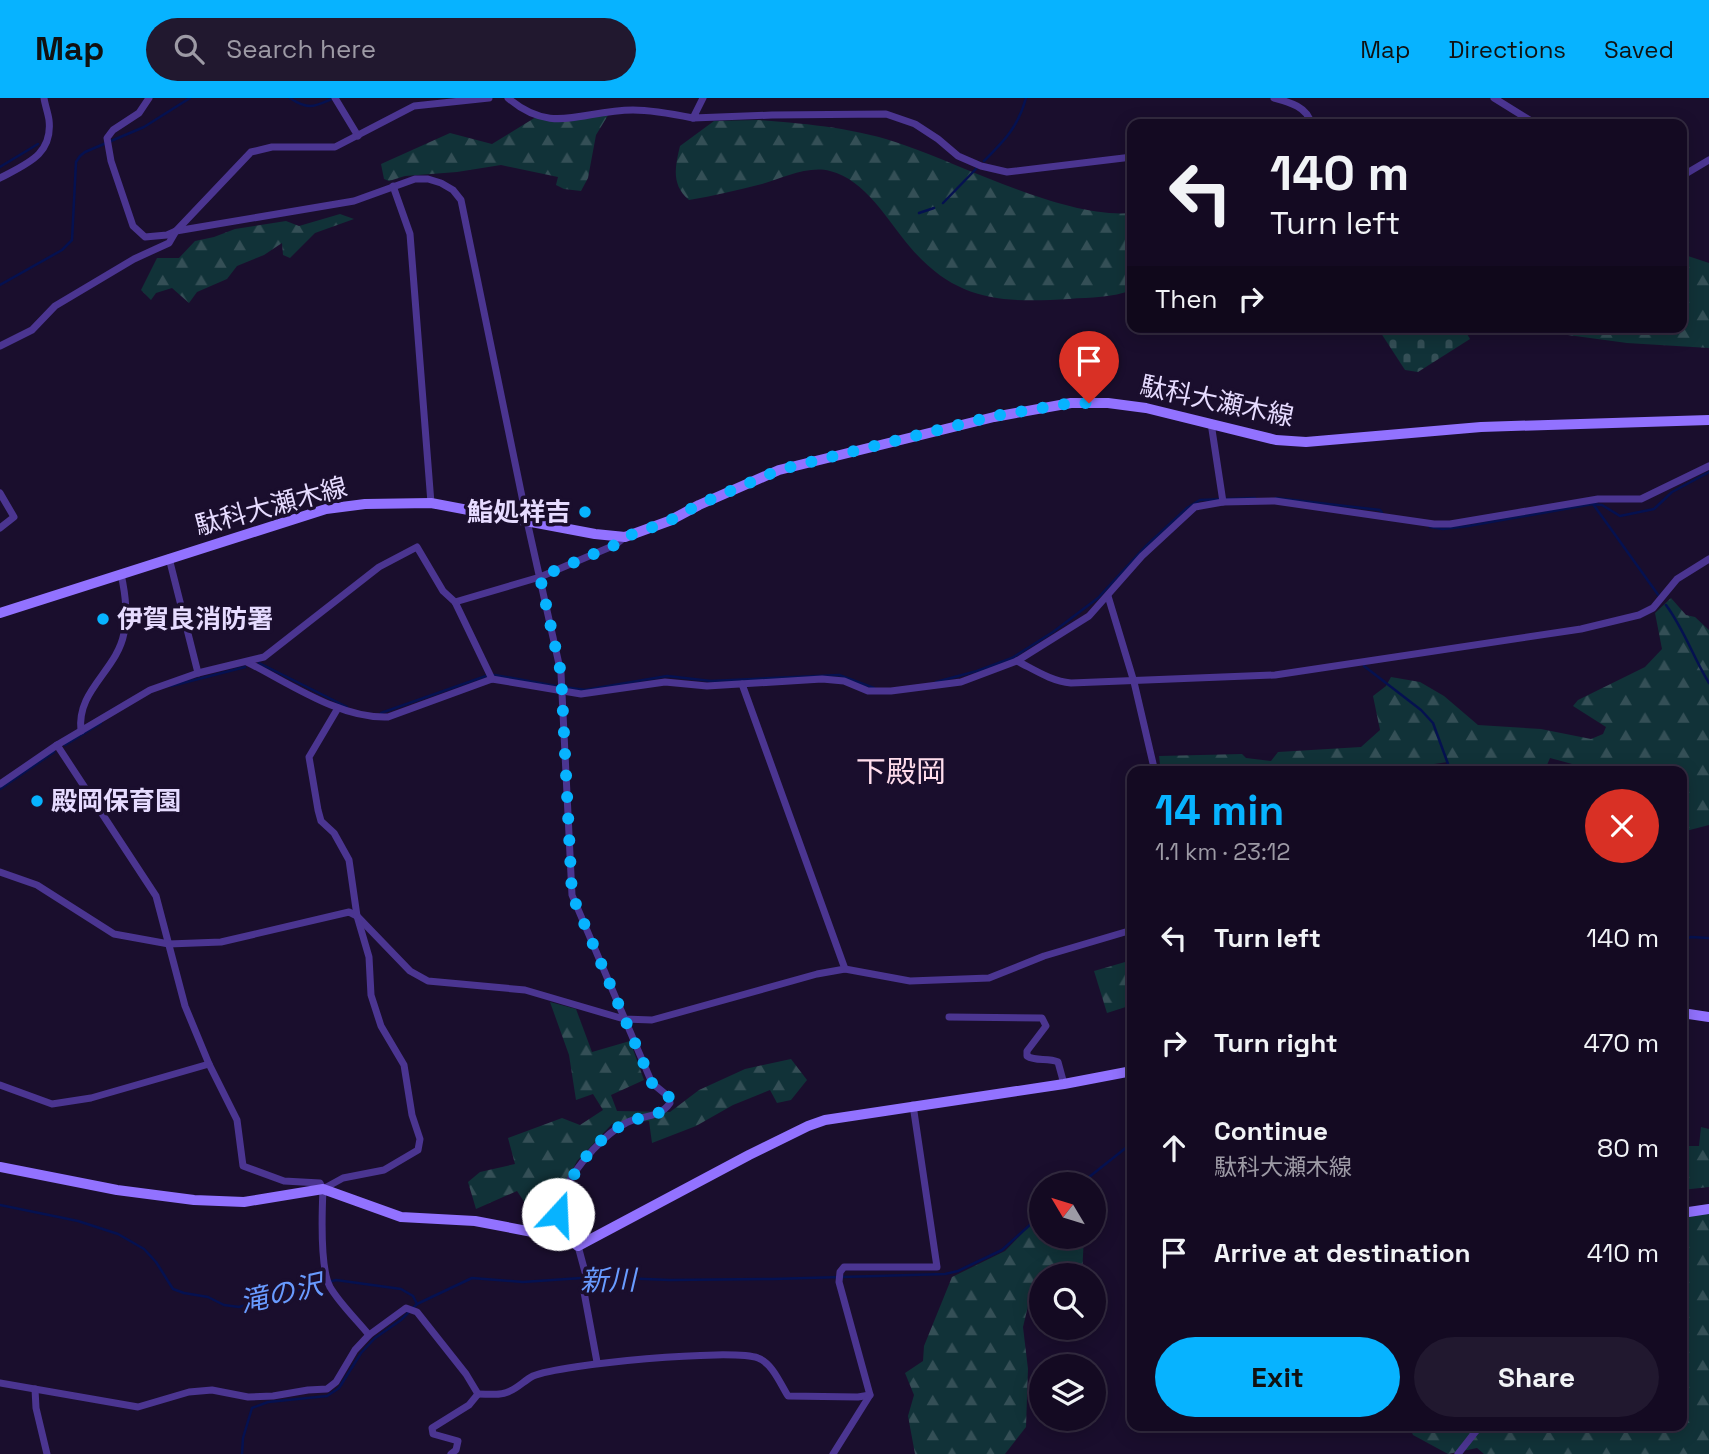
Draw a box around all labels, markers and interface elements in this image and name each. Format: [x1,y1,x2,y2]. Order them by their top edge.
search box [146,18,636,81]
text: Map [35,28,104,70]
icon: search [170,30,208,68]
text: Search here [226,32,376,66]
text: Map [1360,34,1410,65]
text: Directions [1448,34,1566,65]
text: Saved [1604,34,1674,65]
text: 140 m [1270,142,1409,204]
icon: left [1155,147,1246,238]
text: Turn left [1270,203,1400,243]
icon: right [1232,280,1270,318]
text: Then [1155,282,1218,316]
pin [1059,331,1119,403]
icon: arrive [1070,342,1108,380]
street label: 駄科大瀬木線 [1137,368,1297,434]
street label: 駄科大瀬木線 [191,469,351,543]
place label: 鮨処祥吉 [467,495,571,529]
marker: 鮨処祥吉 [577,504,593,520]
place label: 伊賀良消防署 [117,602,273,636]
marker: 伊賀良消防署 [95,611,111,627]
district label: 下殿岡 [856,752,946,791]
place label: 殿岡保育園 [51,784,181,818]
text: 14 min [1155,784,1284,837]
button: close [1585,789,1659,863]
marker: 殿岡保育園 [29,793,45,809]
text: 1.1 km · 23:12 [1155,837,1290,867]
icon: left [1155,919,1193,957]
text: Turn left [1214,921,1321,955]
text: 140 m [1586,921,1659,955]
icon: right [1155,1024,1193,1062]
text: Turn right [1214,1026,1338,1060]
text: 470 m [1583,1026,1659,1060]
text: Continue [1214,1114,1328,1148]
icon: ahead [1155,1129,1193,1167]
text: 80 m [1597,1131,1659,1165]
text: 駄科大瀬木線 [1214,1152,1352,1182]
north arrow [1029,1172,1106,1250]
map controls [1029,1172,1106,1431]
position arrow [521,1177,595,1251]
icon: arrive [1155,1234,1193,1272]
text: Arrive at destination [1214,1236,1471,1270]
text: 410 m [1587,1236,1659,1270]
water label: 新川 [580,1261,639,1298]
button: search [1029,1263,1106,1340]
water label: 滝の沢 [236,1265,330,1320]
button: Exit [1155,1337,1400,1417]
button: Share [1414,1337,1659,1417]
button: layers [1029,1354,1106,1431]

